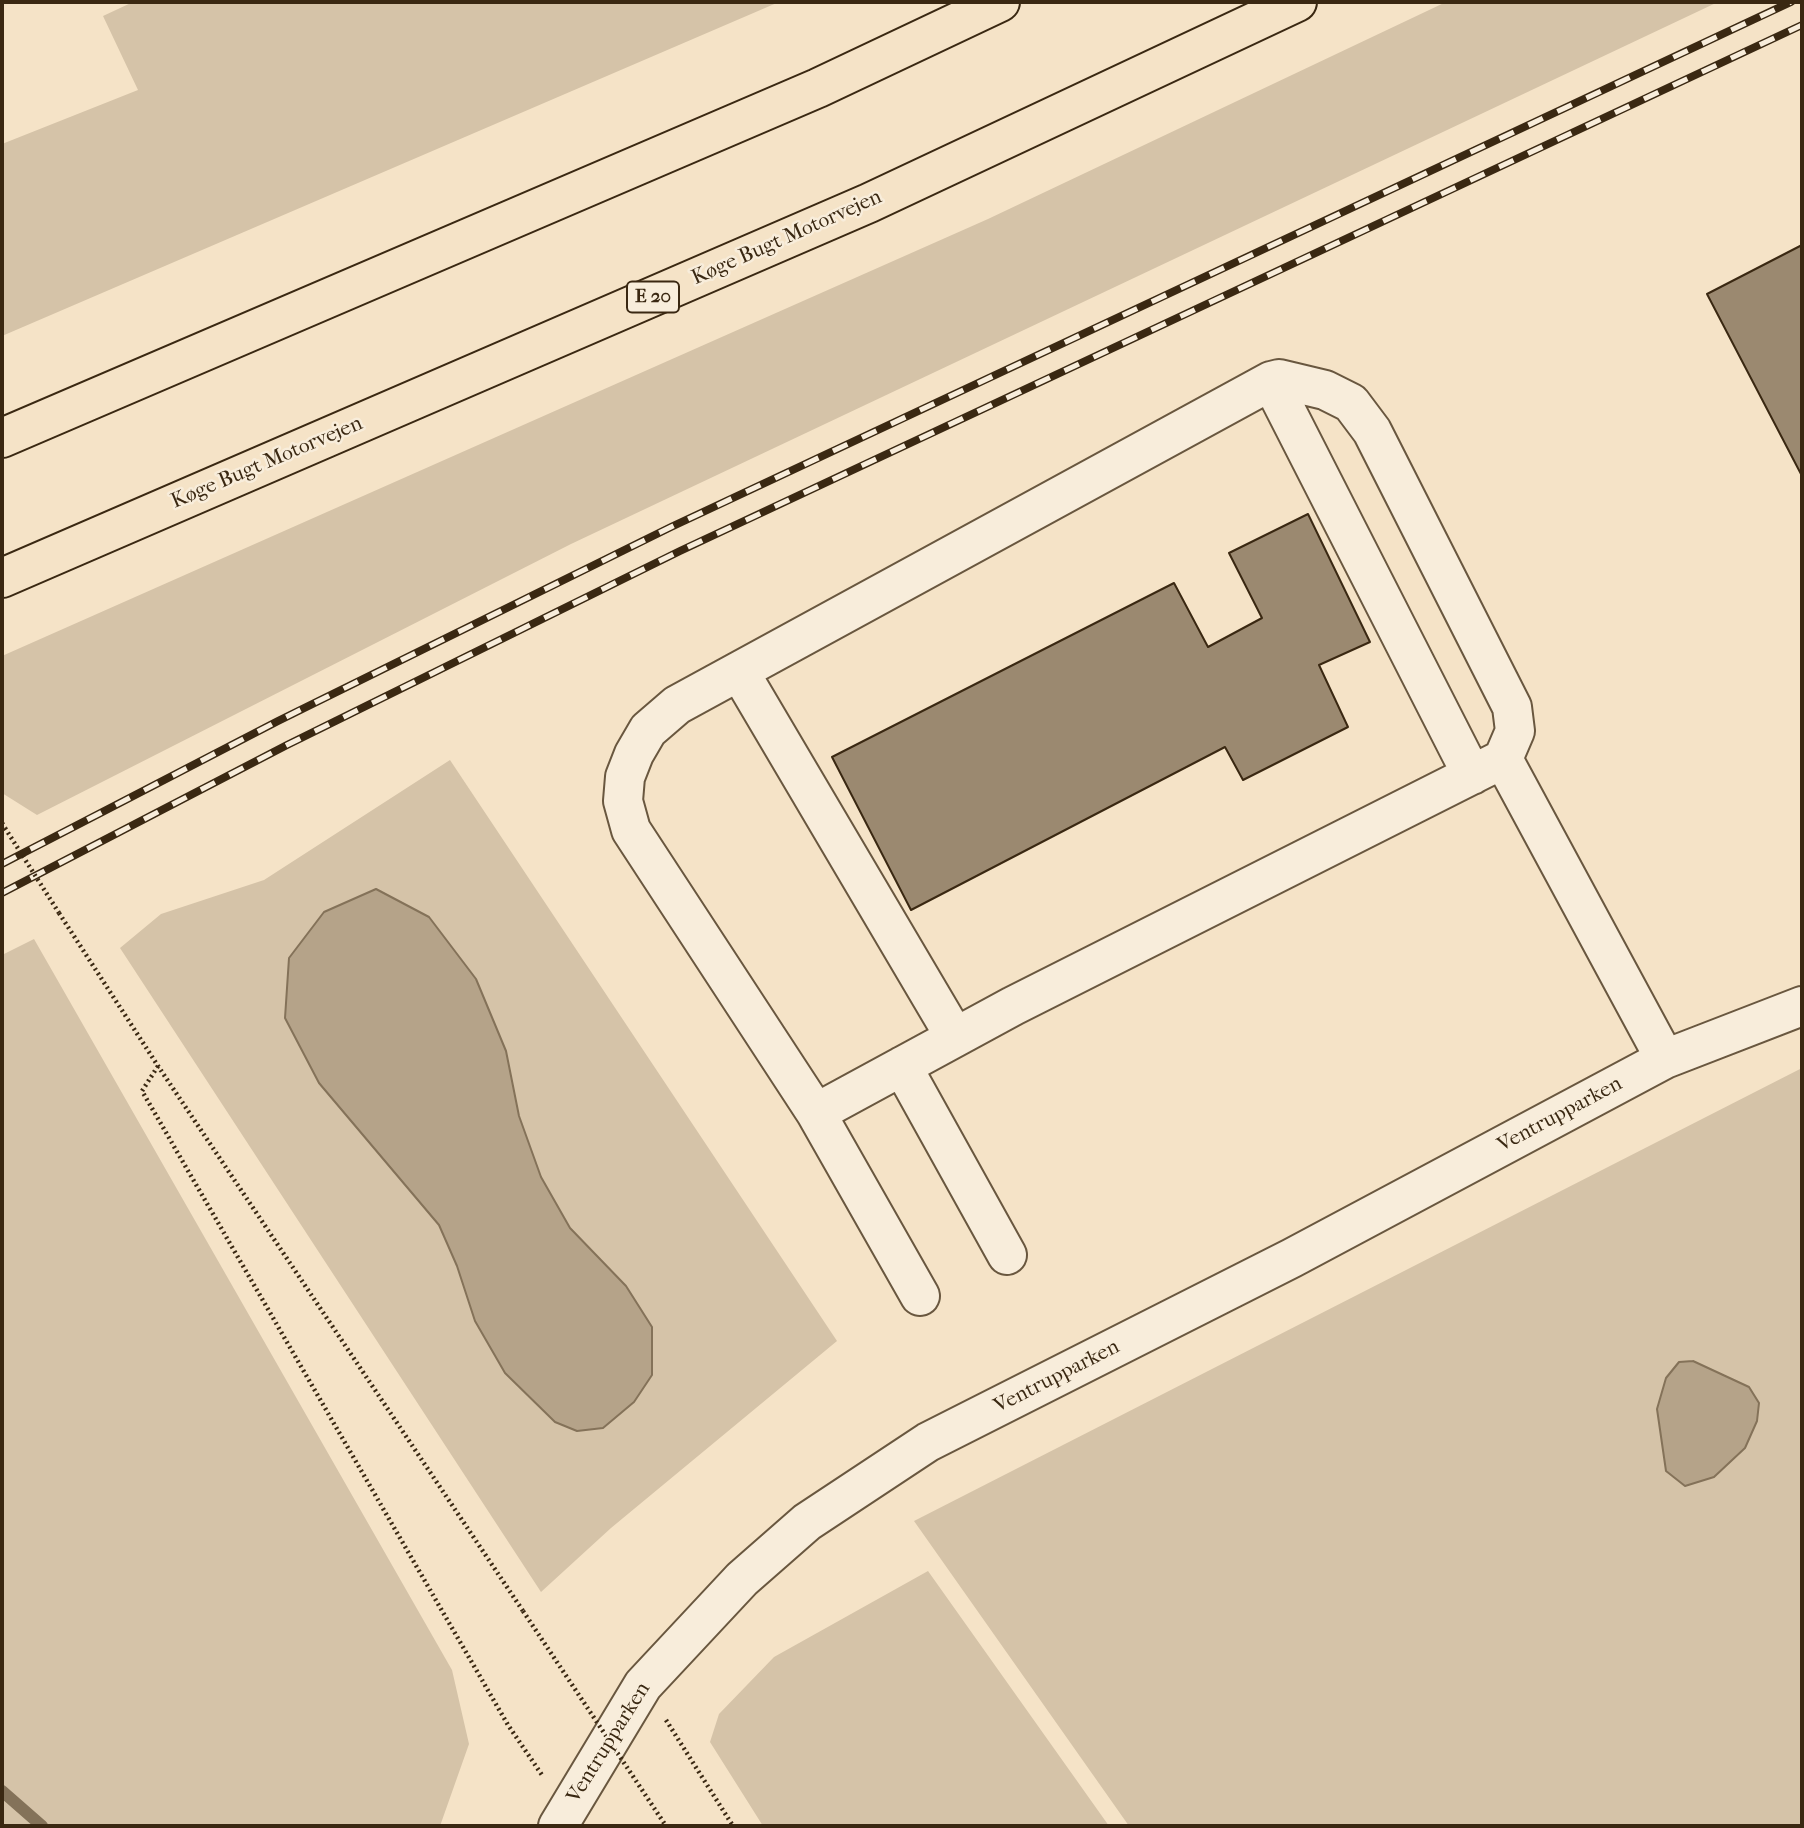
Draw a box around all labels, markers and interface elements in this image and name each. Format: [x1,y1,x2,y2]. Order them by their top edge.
street label: Køge Bugt Motorvejen [688,185,886,291]
road number: E 20 [627,282,679,312]
street label: Køge Bugt Motorvejen [167,411,367,515]
street label: Ventrupparken [1493,1072,1627,1158]
street label: Ventrupparken [990,1335,1124,1419]
street label: Ventrupparken [562,1678,656,1808]

